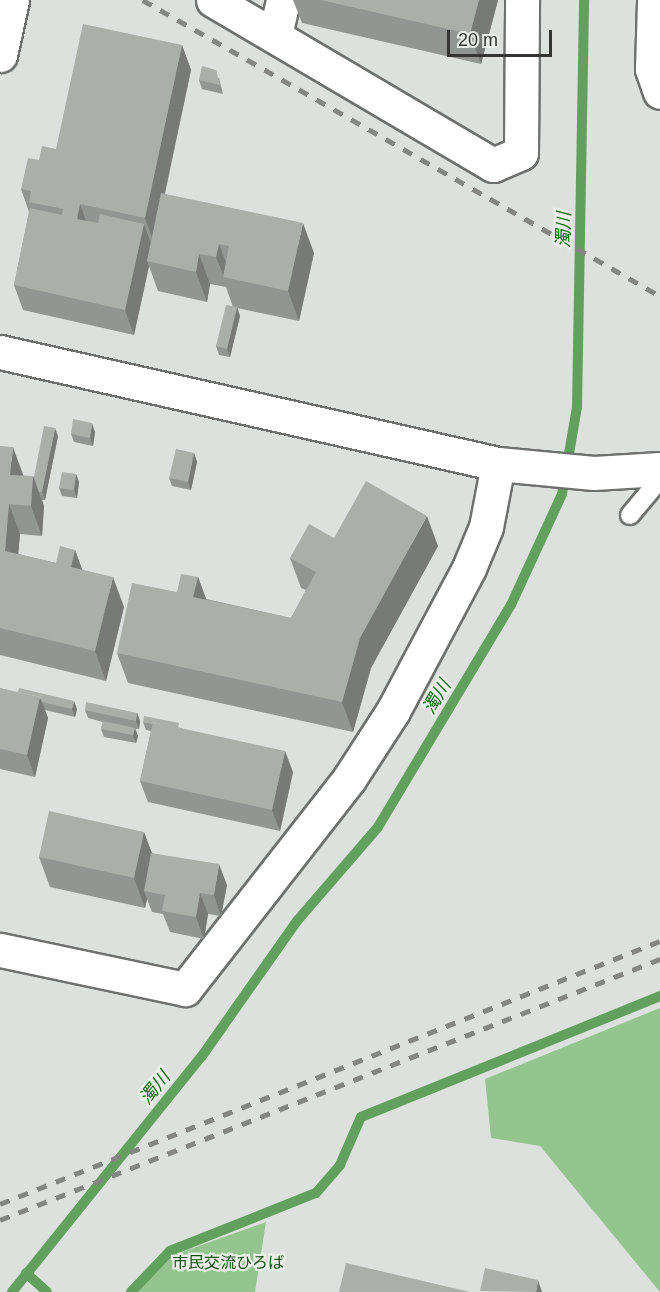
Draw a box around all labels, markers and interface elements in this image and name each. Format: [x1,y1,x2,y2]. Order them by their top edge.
scale bar [450,18,555,56]
text: 20 m [458,30,498,50]
water label: 濁川 [553,212,575,248]
water label: 濁川 [418,676,456,718]
water label: 濁川 [135,1067,175,1109]
park label: 市民交流ひろば [172,1253,284,1273]

